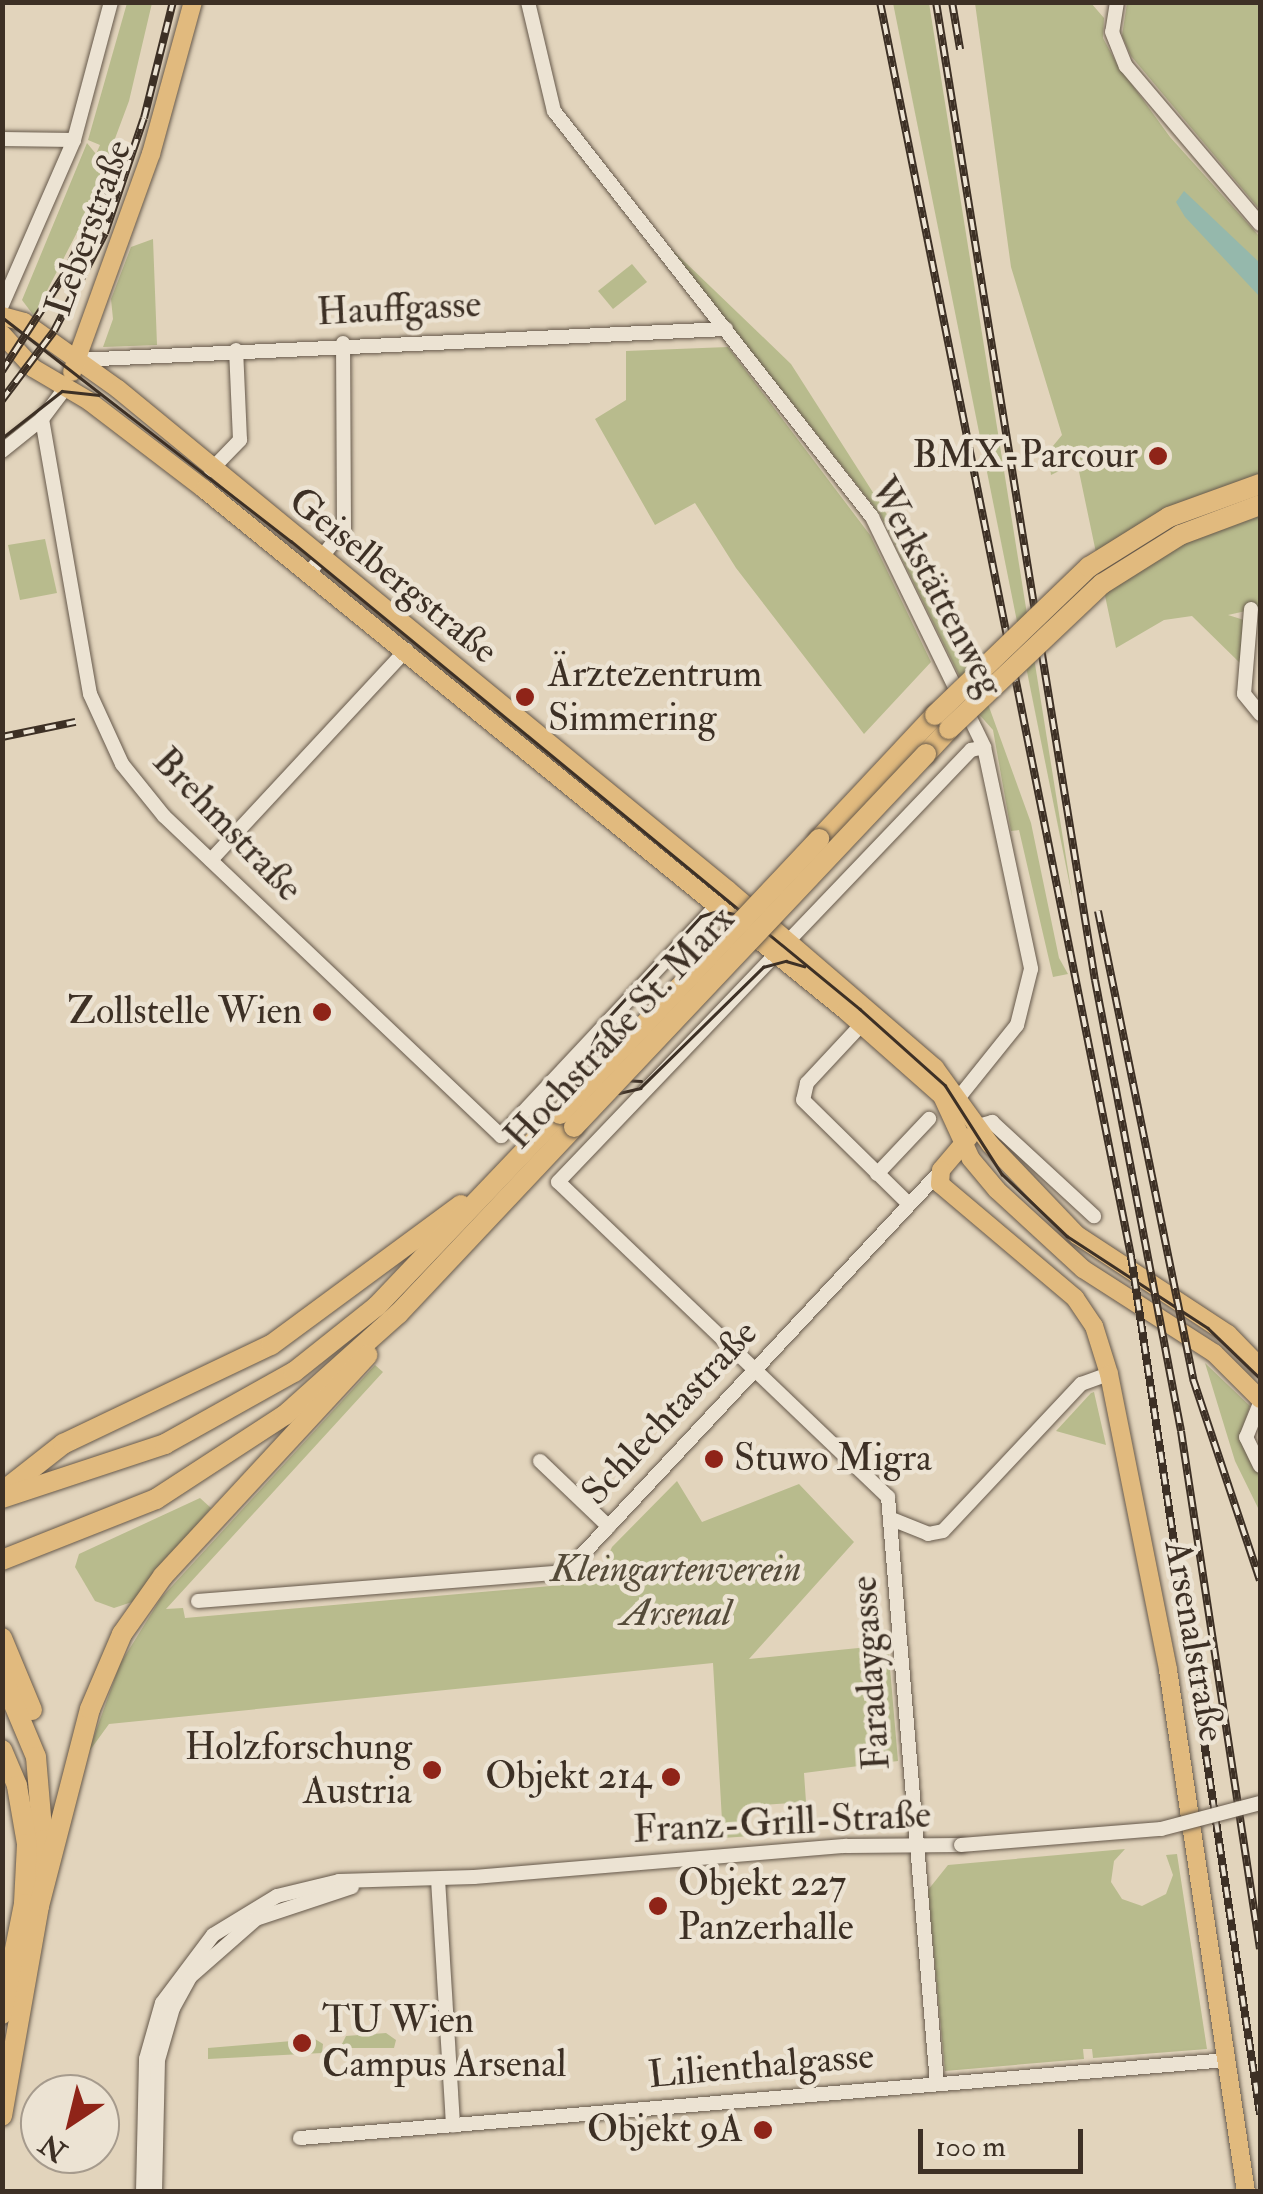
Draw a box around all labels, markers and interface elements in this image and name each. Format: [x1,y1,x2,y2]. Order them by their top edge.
street label: Leberstraße [36,134,142,322]
street label: Hauffgasse [316,282,482,336]
place label: BMX-Parcour [913,433,1138,479]
marker: BMX-Parcour [1147,445,1169,467]
street label: Werkstättenweg [859,470,1013,704]
street label: Geiselbergstraße [280,478,506,674]
place label: Ärztezentrum Simmering [548,652,762,742]
marker: Ärztezentrum Simmering [512,684,538,710]
street label: Brehmstraße [143,739,311,911]
street label: Hochstraße St. Marx [496,897,744,1159]
place label: Zollstelle Wien [67,989,302,1035]
marker: Zollstelle Wien [311,1001,333,1023]
street label: Schlechtastraße [573,1311,767,1515]
place label: Stuwo Migra [734,1436,932,1482]
marker: Stuwo Migra [703,1448,725,1470]
street label: Arsenalstraße [1154,1537,1234,1745]
park label: Kleingartenverein Arsenal [551,1547,801,1636]
street label: Faradaygasse [841,1574,901,1772]
place label: Holzforschung Austria [185,1725,412,1815]
place label: Objekt 214 [485,1754,651,1800]
marker: Holzforschung Austria [421,1759,443,1781]
marker: Objekt 214 [660,1766,682,1788]
street label: Franz-Grill-Straße [632,1792,932,1854]
place label: Objekt 227 Panzerhalle [678,1861,854,1950]
marker: Objekt 227 Panzerhalle [647,1895,669,1917]
place label: TU Wien Campus Arsenal [322,1998,567,2088]
marker: TU Wien Campus Arsenal [291,2032,313,2054]
street label: Lilienthalgasse [646,2033,876,2099]
north arrow [20,2074,120,2174]
place label: Objekt 9A [587,2107,743,2153]
scale bar [923,2109,1088,2171]
marker: Objekt 9A [752,2119,774,2141]
text: N [33,2126,74,2169]
text: 100 m [935,2128,1006,2165]

